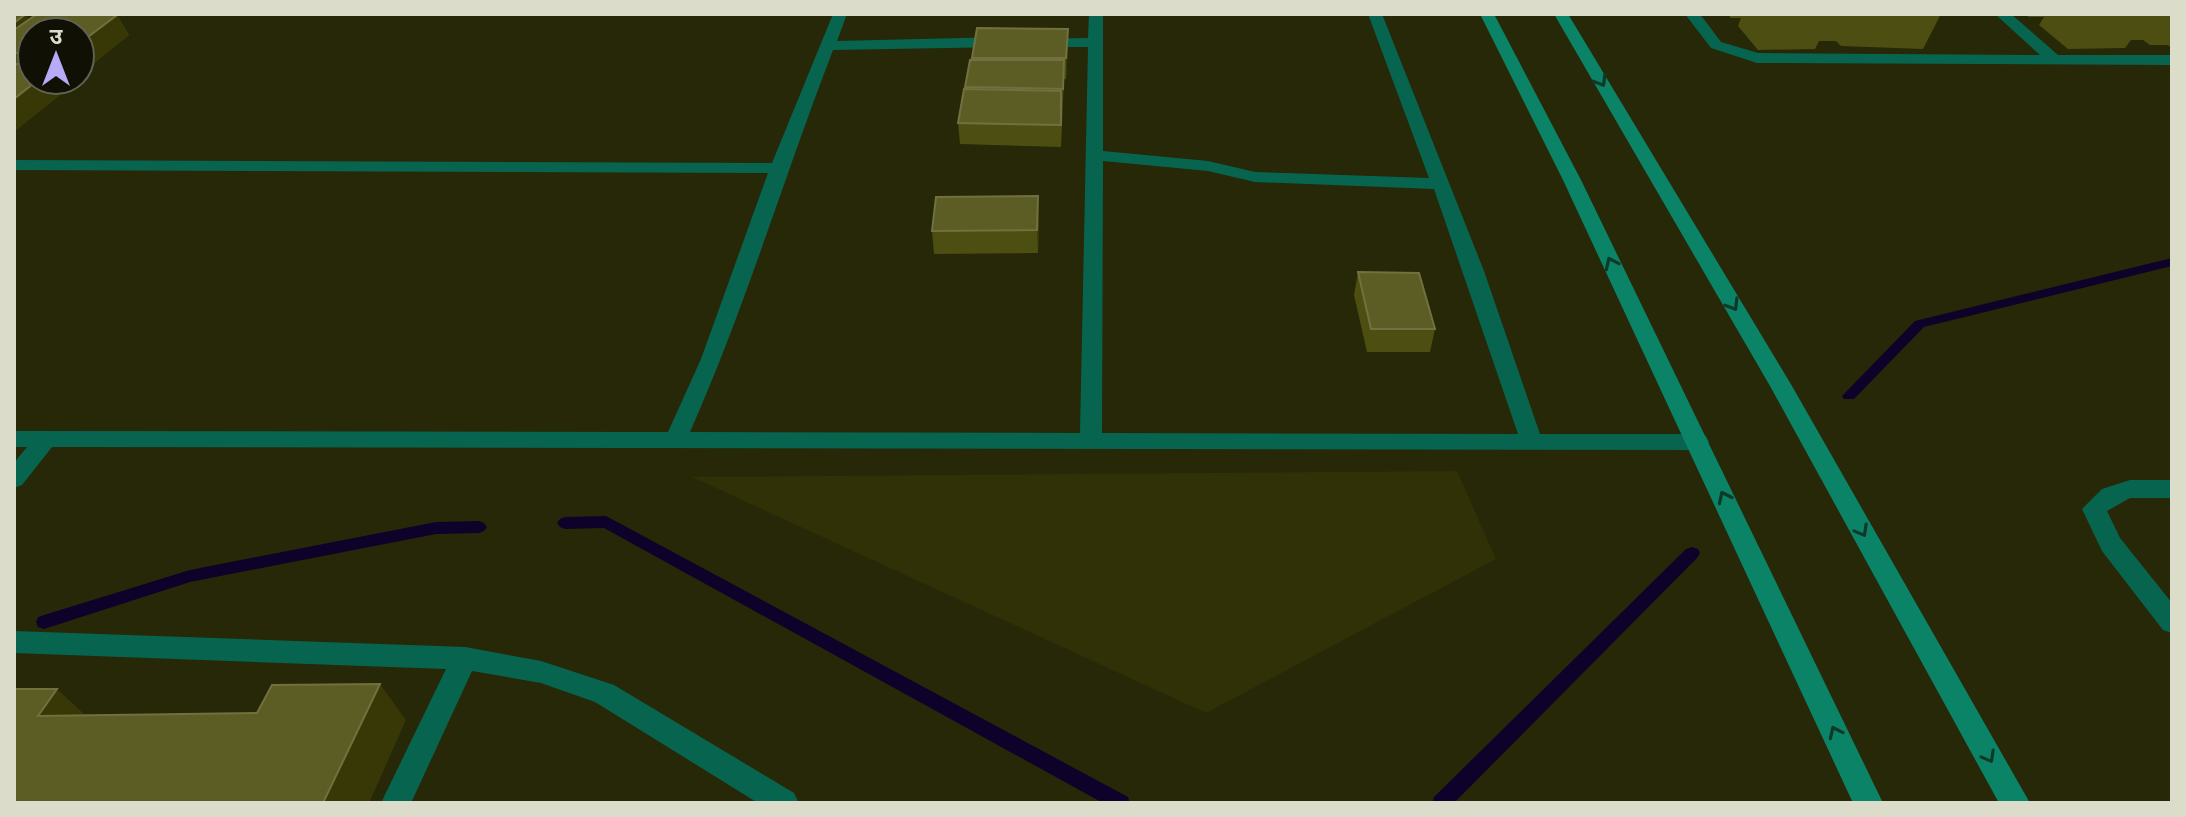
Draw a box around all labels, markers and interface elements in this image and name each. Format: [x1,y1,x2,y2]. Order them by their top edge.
north arrow [16,16,96,96]
text: उ [50,23,64,48]
one-way arrow [1591,72,1607,87]
one-way arrow [1605,256,1621,271]
one-way arrow [1723,296,1739,311]
one-way arrow [1718,491,1734,505]
one-way arrow [1852,522,1868,536]
one-way arrow [1829,726,1845,741]
one-way arrow [1980,749,1995,763]

